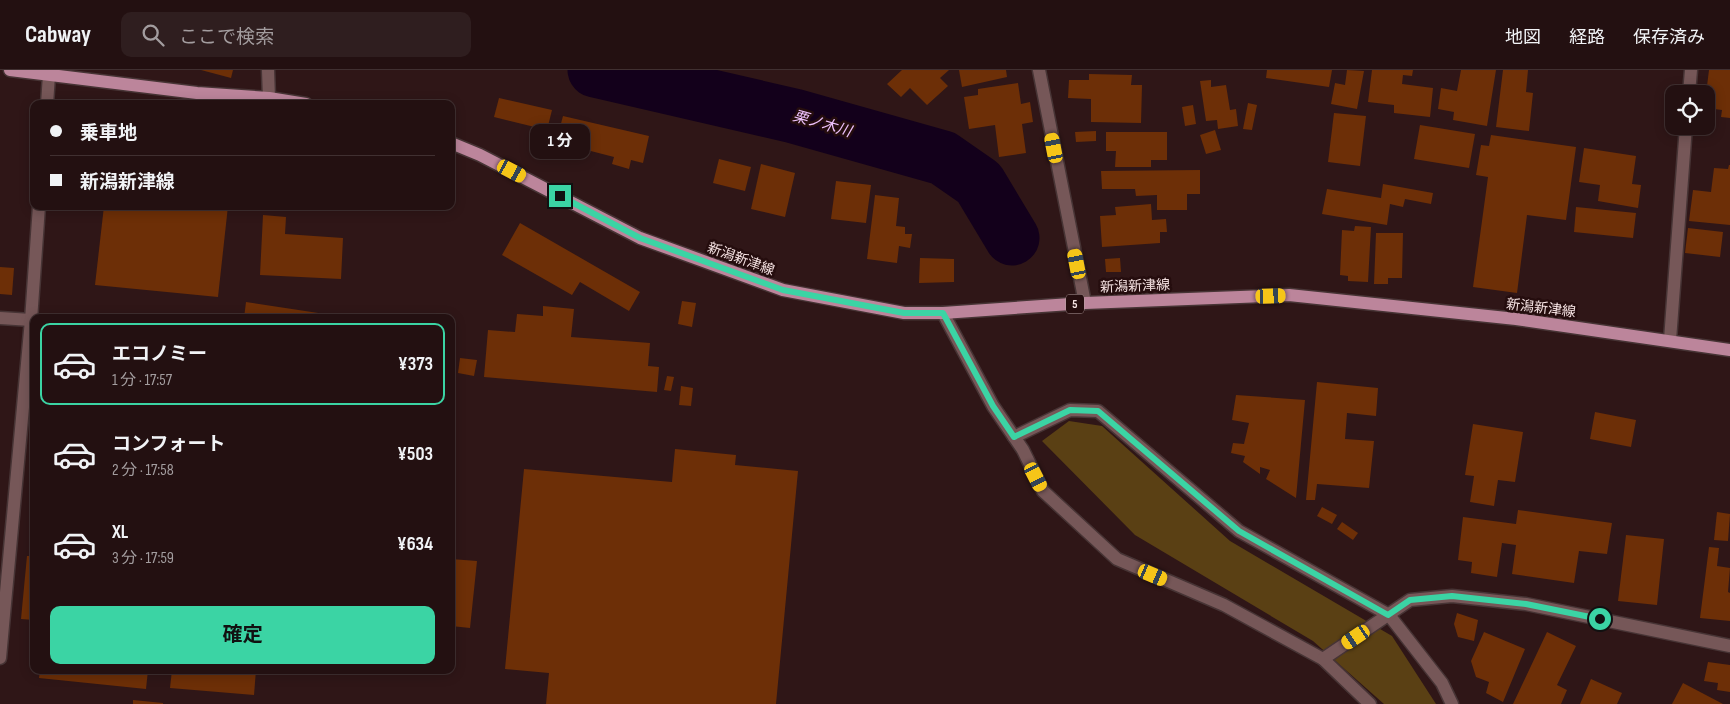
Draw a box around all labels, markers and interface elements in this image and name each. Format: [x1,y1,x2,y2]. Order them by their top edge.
search box [121,12,471,57]
text: Cabway [25,20,91,49]
icon: search [139,21,167,49]
text: ここで検索 [179,26,274,49]
text: 地図 [1505,27,1541,48]
text: 経路 [1569,27,1605,48]
text: 保存済み [1633,27,1705,48]
map controls [1665,85,1715,135]
button: locate [1665,85,1715,135]
water label: 栗ノ木川 [791,107,855,142]
text: 乗車地 [80,122,137,145]
callout: 1 分 [530,124,590,158]
text: 1 分 [548,132,572,151]
car [1043,132,1064,164]
car [495,157,528,185]
text: 新潟新津線 [80,171,175,194]
route end [549,185,571,207]
street label: 新潟新津線 [705,239,777,279]
car [1066,248,1087,280]
street label: 新潟新津線 [1100,276,1170,296]
car [1255,288,1286,304]
road number: 5 [1066,294,1084,313]
street label: 新潟新津線 [1505,295,1577,321]
icon: car [52,342,97,387]
text: エコノミー [112,343,207,366]
text: ¥373 [398,353,433,376]
text: 1 分 · 17:57 [112,371,172,390]
icon: car [52,432,97,477]
text: コンフォート [112,433,225,456]
text: ¥503 [397,443,433,466]
car [1022,460,1049,494]
text: 2 分 · 17:58 [112,461,174,480]
text: XL [112,521,128,544]
icon: car [52,522,97,567]
text: ¥634 [397,533,433,556]
text: 3 分 · 17:59 [112,549,174,568]
car [1136,562,1169,588]
button: 確定 [50,606,435,664]
route start [1589,608,1611,630]
car [1339,622,1372,652]

